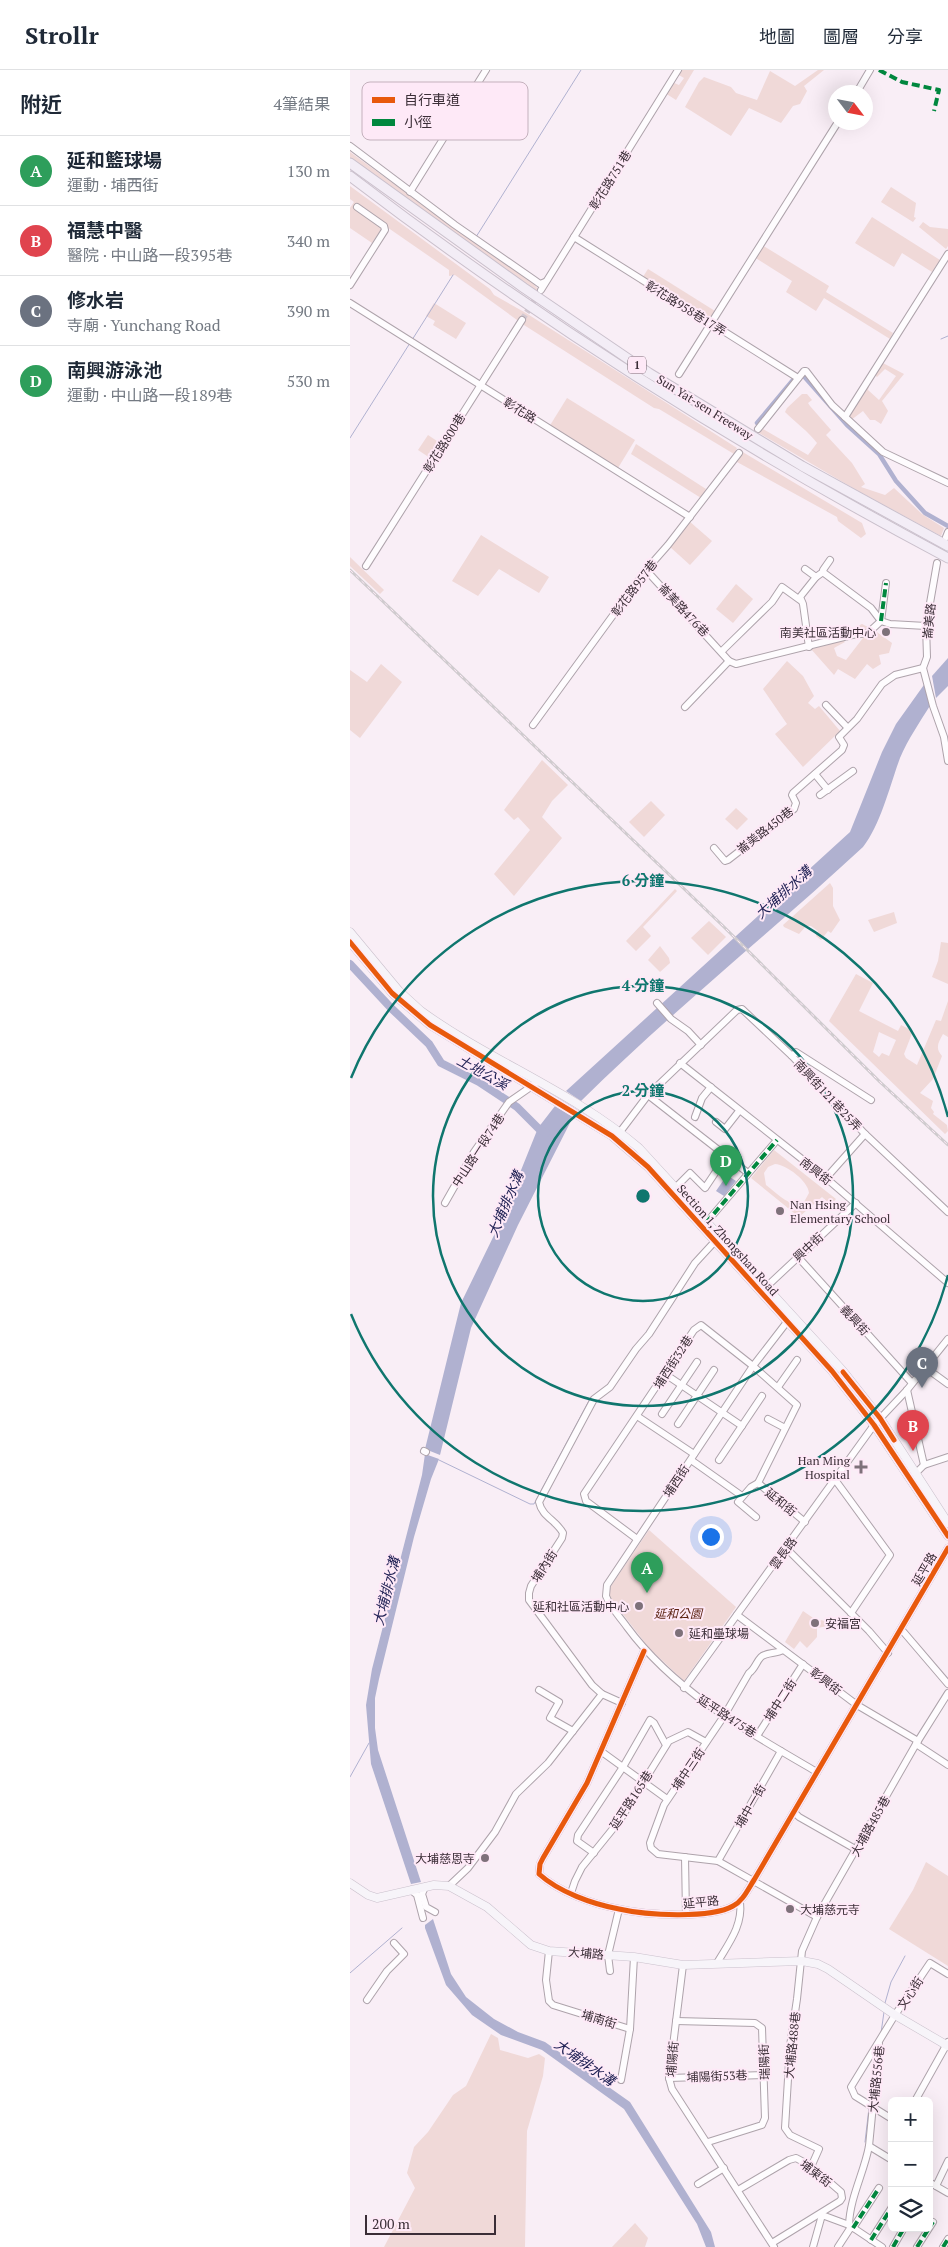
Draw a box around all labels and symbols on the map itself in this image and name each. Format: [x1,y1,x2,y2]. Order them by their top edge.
legend [362,82,528,140]
north arrow [828,85,873,130]
text: 自行車道 [404,90,460,109]
text: 小徑 [404,112,432,131]
street label: 彰花路751巷 [586,148,634,212]
street label: 彰花路958巷17弄 [643,277,729,339]
road number: 1 [628,356,646,374]
street label: Sun Yat-sen Freeway [654,371,757,443]
street label: 彰花路 [501,394,539,426]
street label: 彰花路800巷 [420,411,468,475]
street label: 彰花路957巷 [608,557,660,619]
street label: 崙美路476巷 [656,580,712,640]
street label: 崙美路 [920,602,938,640]
place label: 南美社區活動中心 [780,625,876,640]
marker: 南美社區活動中心 [880,626,892,638]
street label: 崙美路450巷 [734,803,796,857]
water label: 大埔排水溝 [751,860,817,922]
text: 6 分鐘 [622,870,664,890]
text: 4 分鐘 [622,975,664,995]
water label: 土地公溪 [454,1050,514,1095]
street label: 南興街121巷25弄 [791,1056,865,1134]
text: 2 分鐘 [622,1080,664,1100]
street label: 中山路一段74巷 [449,1110,507,1190]
pin: D [710,1145,742,1186]
street label: 南興街 [797,1154,835,1188]
water label: 大埔排水溝 [483,1166,528,1240]
street label: Section 1, Zhongshan Road [674,1181,782,1299]
centre of rings [634,1187,652,1205]
place label: Nan Hsing Elementary School [790,1197,891,1226]
marker: Nan Hsing Elementary School [774,1205,786,1217]
street label: 興中街 [790,1229,826,1265]
street label: 義興街 [837,1302,873,1338]
street label: 埔西街32巷 [650,1332,696,1392]
pin: C [906,1347,938,1388]
pin: B [897,1410,929,1451]
place label: Han Ming Hospital [798,1453,851,1482]
marker: Han Ming Hospital [854,1460,868,1474]
street label: 埔西街 [660,1462,692,1500]
street label: 延和街 [762,1485,800,1519]
your location [698,1524,724,1550]
street label: 雲長路 [766,1534,800,1572]
street label: 埔內街 [528,1547,560,1585]
street label: 延平路 [909,1550,939,1588]
pin: A [631,1552,663,1593]
water label: 大埔排水溝 [368,1553,404,1627]
place label: 延和社區活動中心 [533,1599,629,1614]
marker: 延和社區活動中心 [633,1600,645,1612]
park label: 延和公園 [654,1606,704,1621]
place label: 安福宮 [825,1616,861,1631]
marker: 安福宮 [809,1617,821,1629]
place label: 延和壘球場 [689,1626,749,1641]
marker: 延和壘球場 [673,1627,685,1639]
street label: 彰興街 [807,1664,845,1698]
street label: 埔中二街 [761,1676,799,1724]
street label: 延平路475巷 [695,1691,759,1741]
street label: 埔中三街 [668,1745,708,1793]
street label: 延平路165巷 [606,1768,656,1832]
street label: 埔中一街 [732,1781,768,1831]
street label: 大埔路485巷 [847,1793,893,1859]
place label: 大埔慈恩寺 [415,1851,475,1866]
marker: 大埔慈恩寺 [479,1852,491,1864]
street label: 延平路 [682,1893,720,1911]
place label: 大埔慈元寺 [800,1902,860,1917]
marker: 大埔慈元寺 [784,1903,796,1915]
street label: 大埔路 [567,1944,605,1962]
street label: 文心街 [894,1974,926,2012]
street label: 埔南街 [580,2007,618,2031]
street label: 大埔路488巷 [781,2011,803,2079]
water label: 大埔排水溝 [551,2034,621,2091]
street label: 埔陽街 [663,2040,681,2078]
street label: 瑞陽街 [756,2044,772,2080]
street label: 大埔路556巷 [865,2045,887,2113]
street label: 埔陽街53巷 [686,2067,748,2085]
street label: 埔東街 [797,2156,835,2190]
scale bar [365,2212,496,2235]

